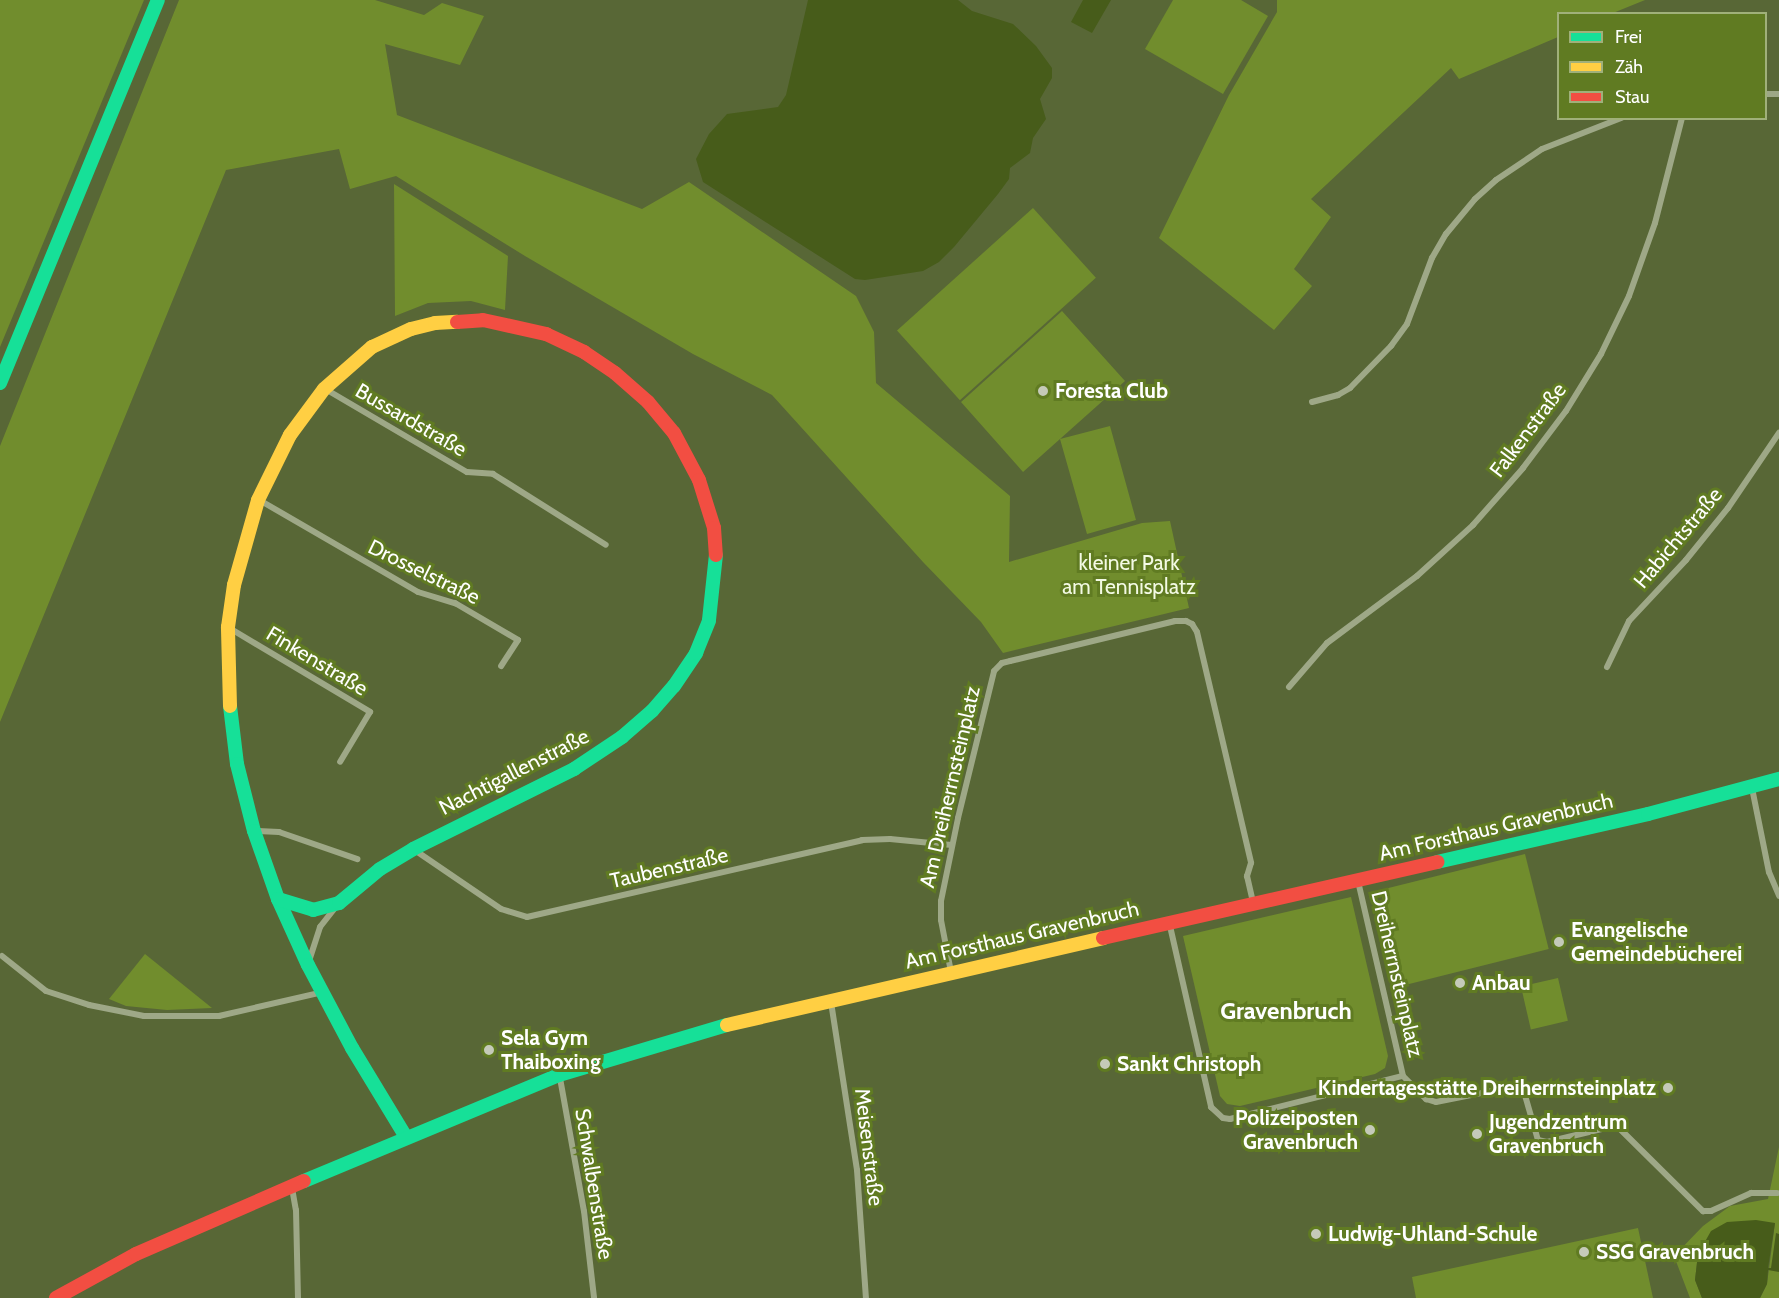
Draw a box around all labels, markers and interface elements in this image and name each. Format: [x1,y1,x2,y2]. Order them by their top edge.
legend [1557,12,1767,120]
text: Frei [1615,26,1642,48]
text: Zäh [1615,56,1643,78]
text: Stau [1615,86,1649,108]
street label: Bussardstraße [351,378,471,462]
place label: Foresta Club [1055,378,1168,404]
street label: Falkenstraße [1484,378,1572,482]
marker: Foresta Club [1036,384,1050,398]
street label: Habichtstraße [1629,483,1727,593]
street label: Drosselstraße [364,534,484,610]
park label: kleiner Park am Tennisplatz [1062,550,1196,600]
street label: Finkenstraße [262,621,372,701]
street label: Am Dreiherrnsteinplatz [915,684,985,890]
street label: Nachtigallenstraße [435,723,593,821]
street label: Am Forsthaus Gravenbruch [1377,788,1615,866]
street label: Taubenstraße [608,842,730,894]
street label: Dreiherrnsteinplatz [1366,888,1428,1060]
street label: Am Forsthaus Gravenbruch [903,896,1141,974]
place label: Evangelische Gemeindebücherei [1571,917,1742,967]
marker: Evangelische Gemeindebücherei [1552,935,1566,949]
place label: Anbau [1472,970,1531,996]
marker: Anbau [1453,976,1467,990]
district label: Gravenbruch [1220,997,1352,1025]
place label: Sela Gym Thaiboxing [501,1025,601,1075]
marker: Sela Gym Thaiboxing [482,1043,496,1057]
place label: Sankt Christoph [1117,1051,1261,1077]
marker: Sankt Christoph [1098,1057,1112,1071]
place label: Kindertagesstätte Dreiherrnsteinplatz [1318,1075,1656,1101]
marker: Kindertagesstätte Dreiherrnsteinplatz [1661,1081,1675,1095]
street label: Meisenstraße [849,1087,889,1207]
place label: Polizeiposten Gravenbruch [1235,1105,1358,1155]
street label: Schwalbenstraße [570,1107,618,1261]
place label: Jugendzentrum Gravenbruch [1489,1109,1627,1159]
marker: Polizeiposten Gravenbruch [1363,1123,1377,1137]
marker: Jugendzentrum Gravenbruch [1470,1127,1484,1141]
place label: Ludwig-Uhland-Schule [1328,1221,1537,1247]
marker: Ludwig-Uhland-Schule [1309,1227,1323,1241]
place label: SSG Gravenbruch [1596,1239,1754,1265]
marker: SSG Gravenbruch [1577,1245,1591,1259]

